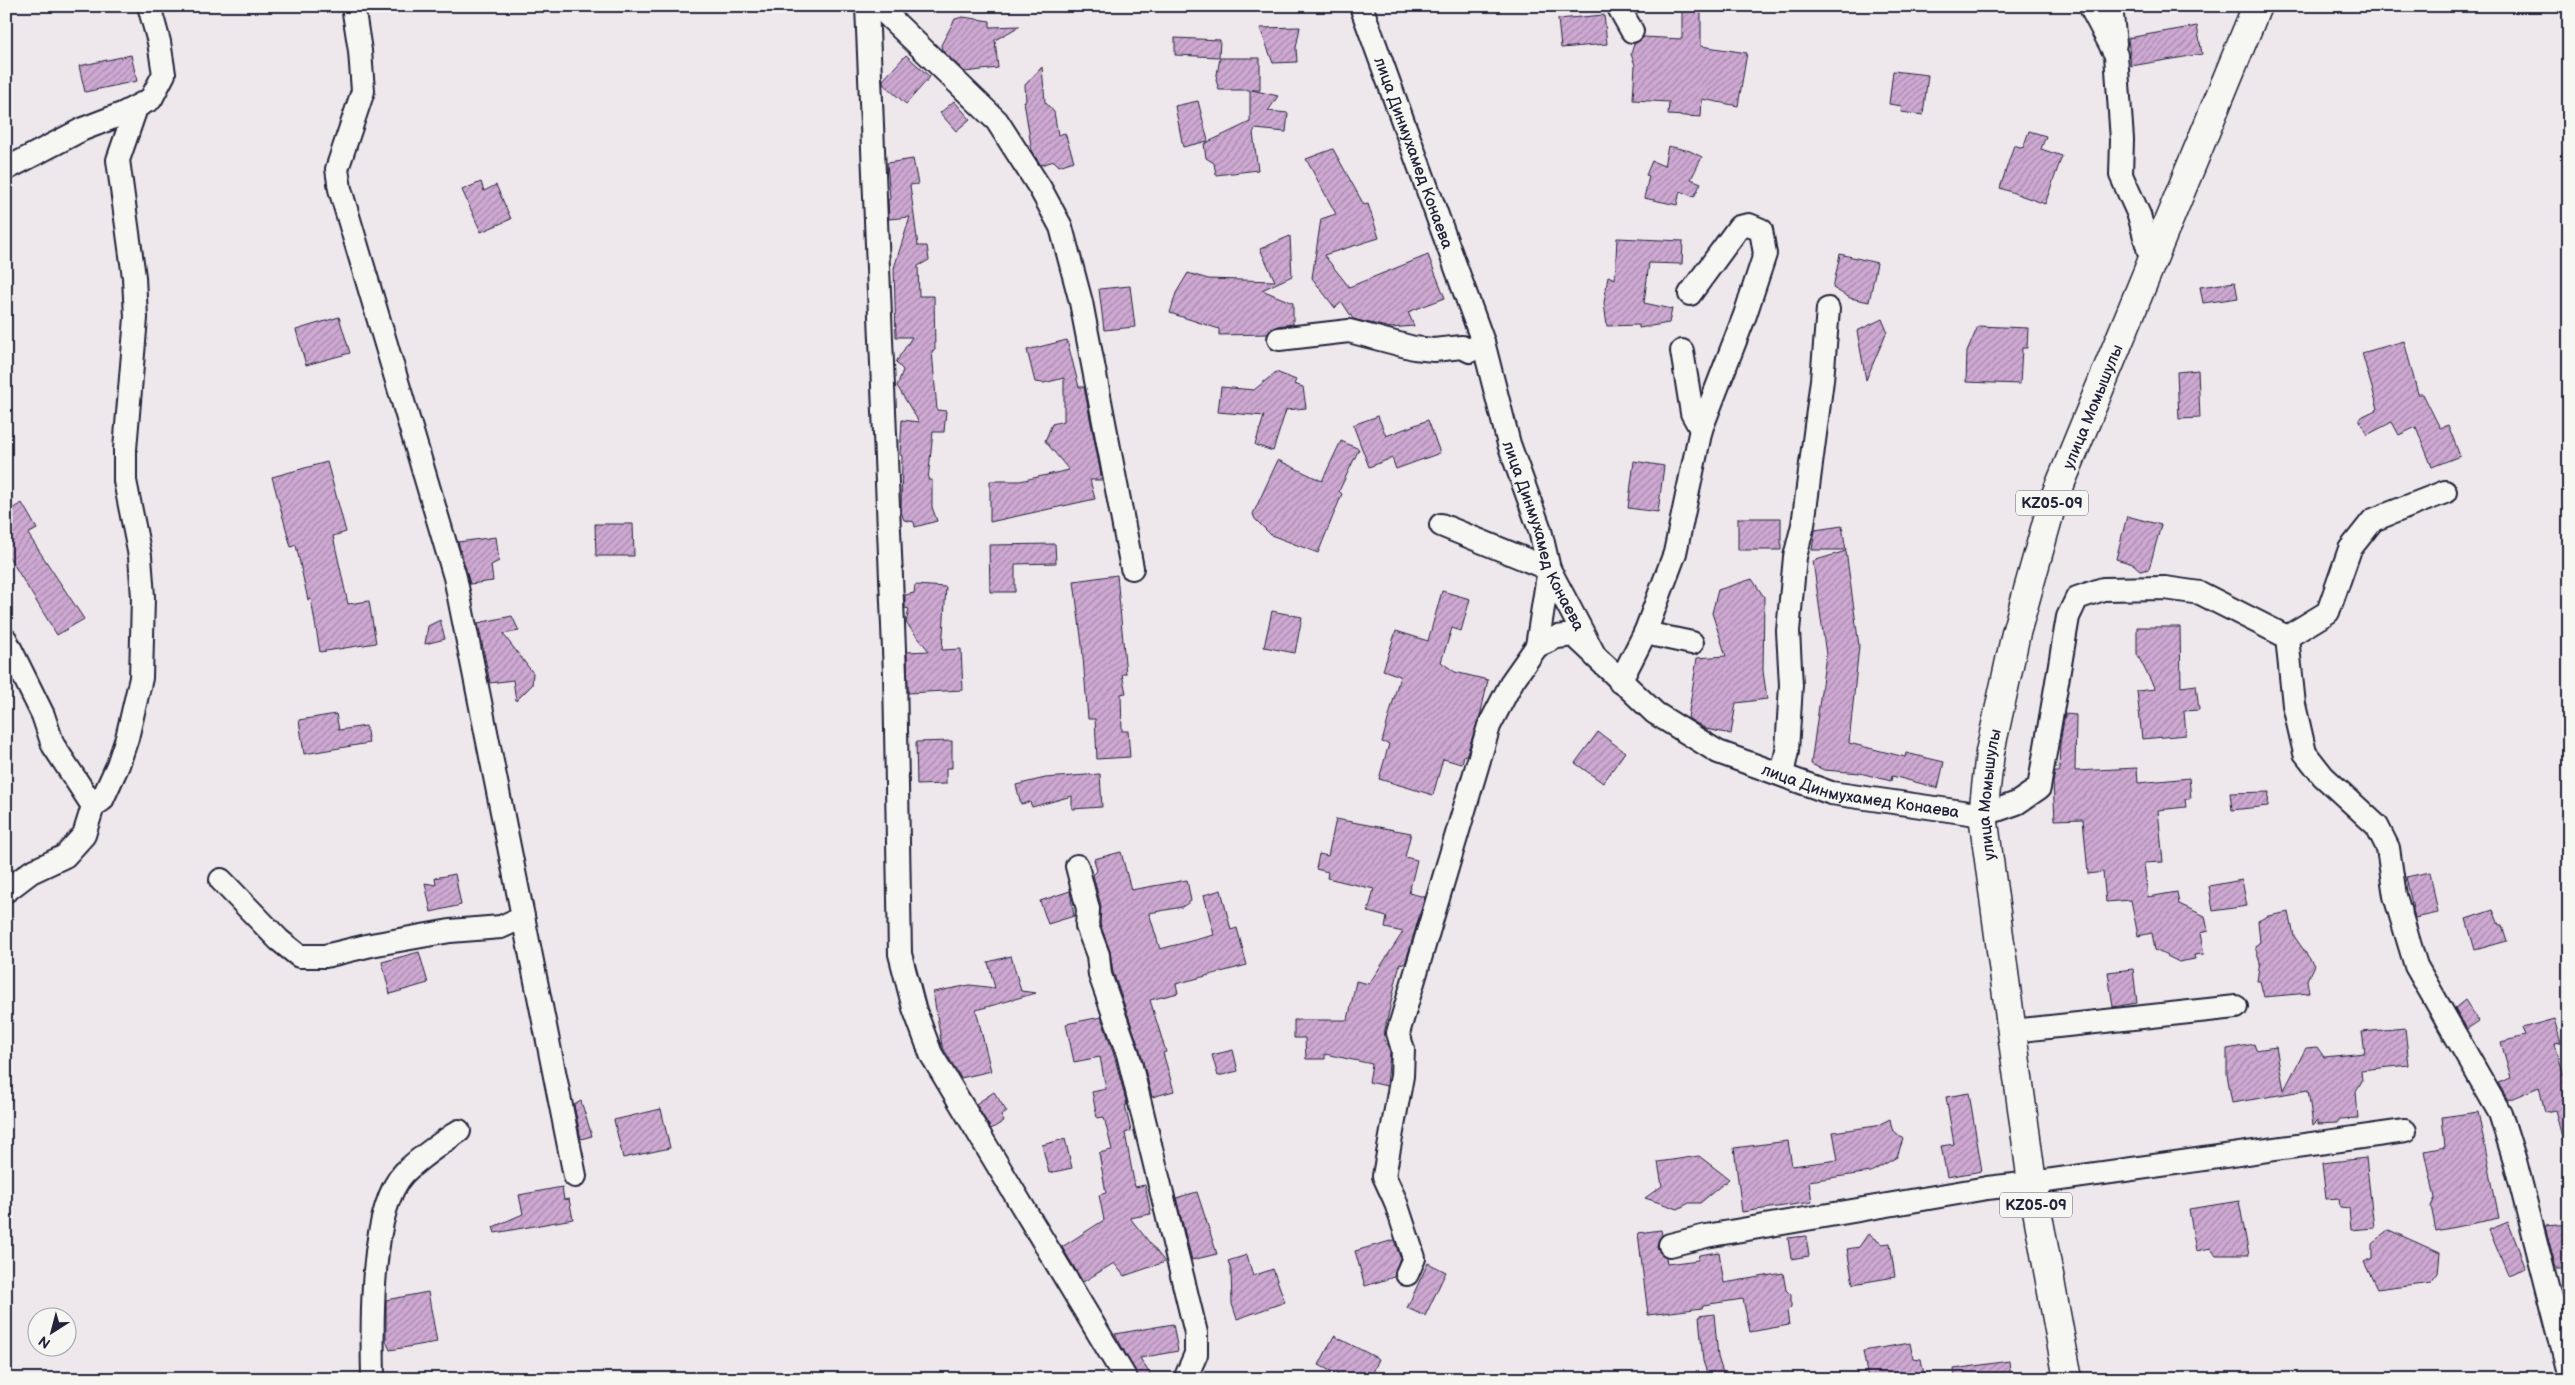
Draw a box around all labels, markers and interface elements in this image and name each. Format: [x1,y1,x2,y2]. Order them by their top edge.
street label: лица Динмухамед Конаева [1369,55,1457,252]
street label: улица Момышулы [2059,342,2128,472]
street label: лица Динмухамед Конаева [1498,438,1588,635]
road number: KZ05-09 [2016,490,2088,516]
street label: улица Момышулы [1975,727,2006,862]
street label: лица Динмухамед Конаева [1759,761,1961,823]
road number: KZ05-09 [2000,1192,2072,1218]
north arrow [28,1308,78,1358]
text: N [35,1332,54,1352]

